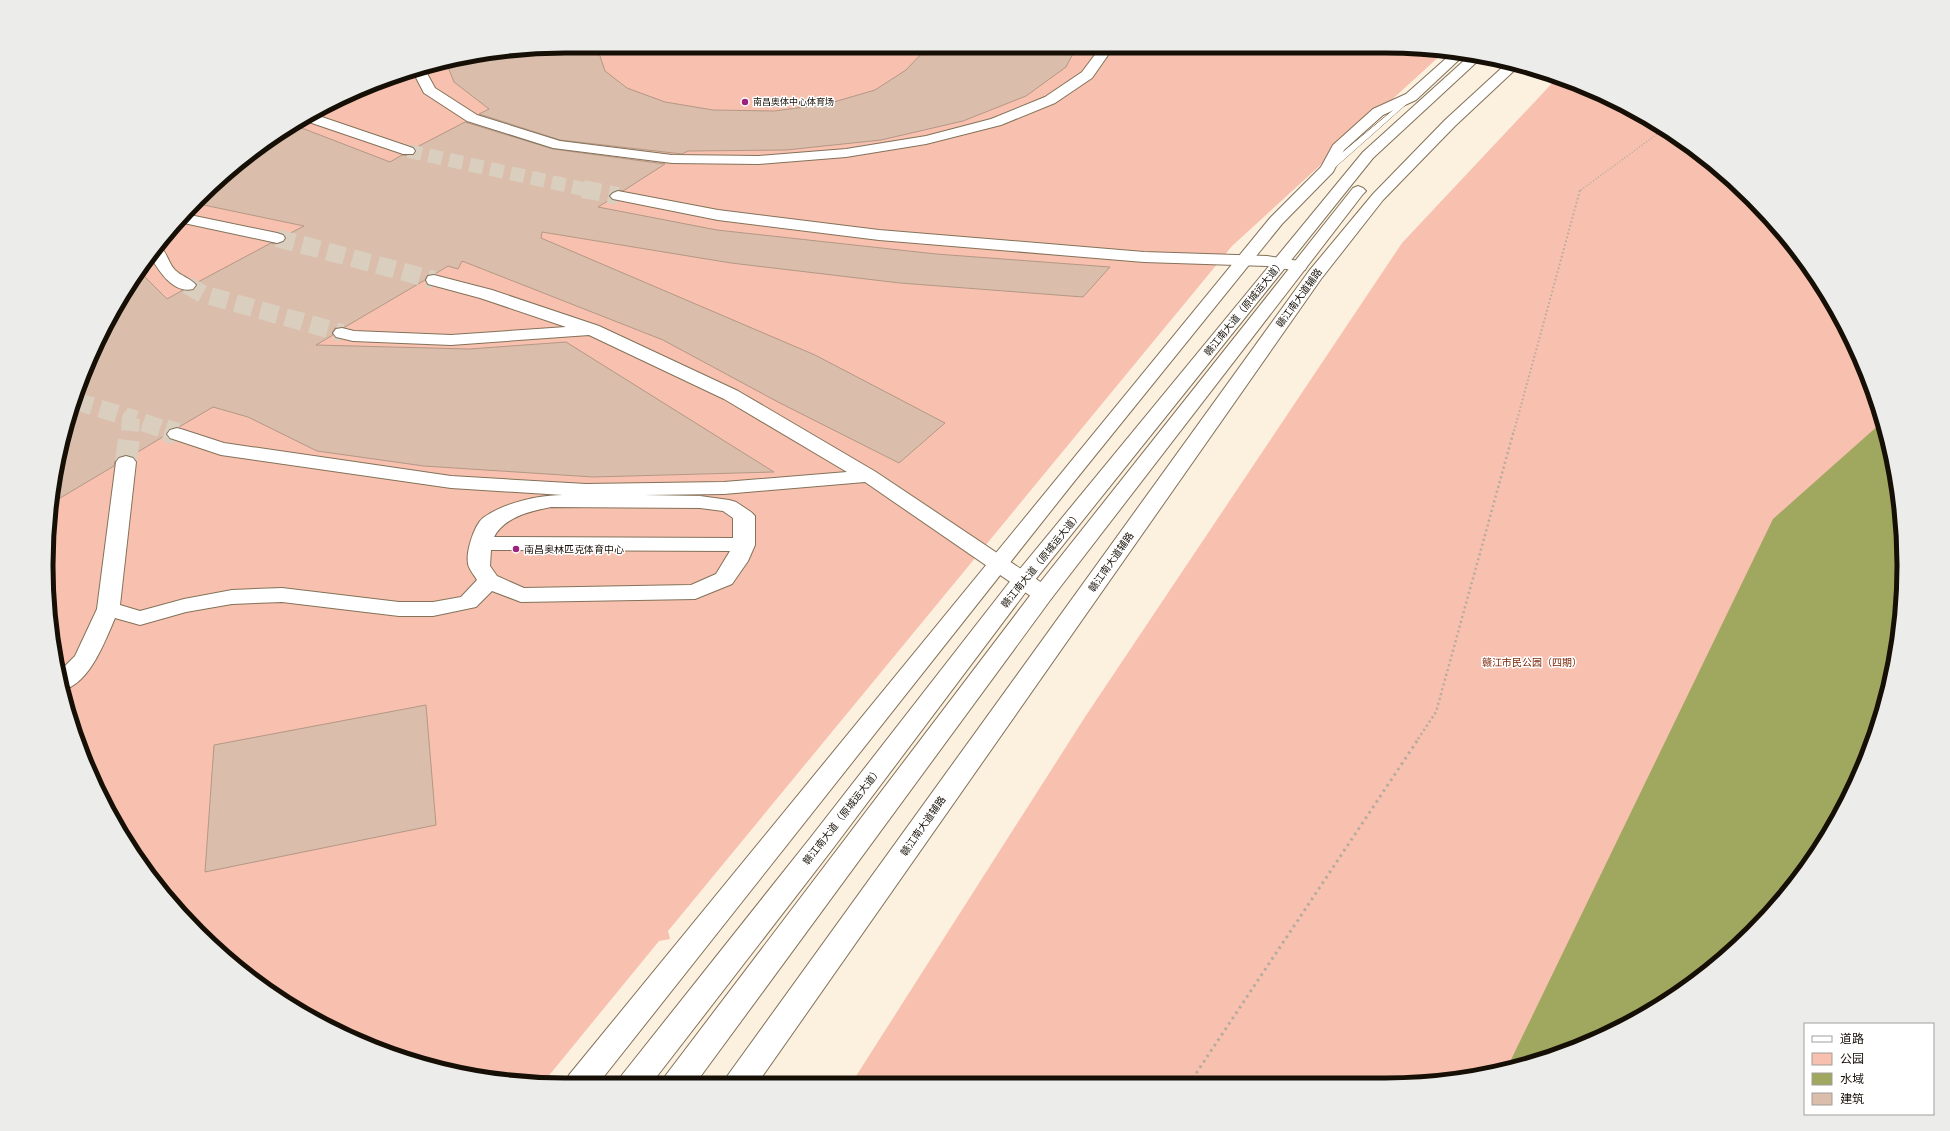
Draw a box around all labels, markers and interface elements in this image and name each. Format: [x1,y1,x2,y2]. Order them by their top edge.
marker: 南昌奥体中心体育场 [740,97,750,107]
place label: 南昌奥体中心体育场 [753,97,834,107]
street label: 赣江南大道（原城运大道） [1202,258,1286,358]
street label: 赣江南大道辅路 [1274,266,1324,330]
street label: 赣江南大道（原城运大道） [999,510,1083,610]
street label: 赣江南大道辅路 [1086,530,1136,594]
marker: 南昌奥林匹克体育中心 [511,544,521,554]
place label: 南昌奥林匹克体育中心 [524,544,624,555]
park label: 赣江市民公园（四期） [1482,657,1582,668]
street label: 赣江南大道（原城运大道） [801,765,883,867]
street label: 赣江南大道辅路 [898,794,948,858]
legend [1804,1023,1934,1115]
text: 道路 [1840,1032,1864,1046]
text: 公园 [1840,1052,1864,1066]
text: 水域 [1840,1072,1864,1086]
text: 建筑 [1840,1092,1864,1106]

